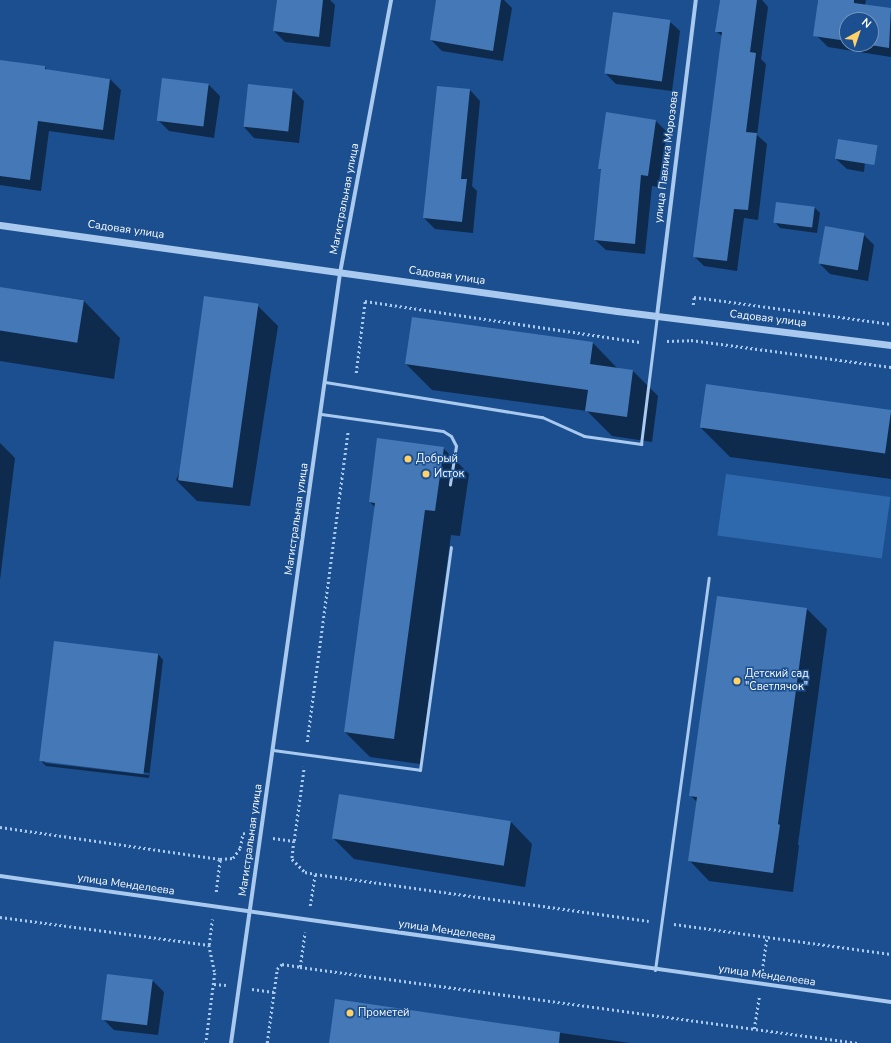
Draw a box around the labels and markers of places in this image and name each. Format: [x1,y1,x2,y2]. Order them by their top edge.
place label: Добрый [416,452,458,466]
marker: Добрый [403,454,413,464]
place label: Исток [434,467,464,481]
marker: Исток [421,469,431,479]
place label: Детский сад "Светлячок" [745,668,809,694]
marker: Детский сад "Светлячок" [732,676,742,686]
place label: Прометей [358,1006,410,1020]
marker: Прометей [345,1008,355,1018]

